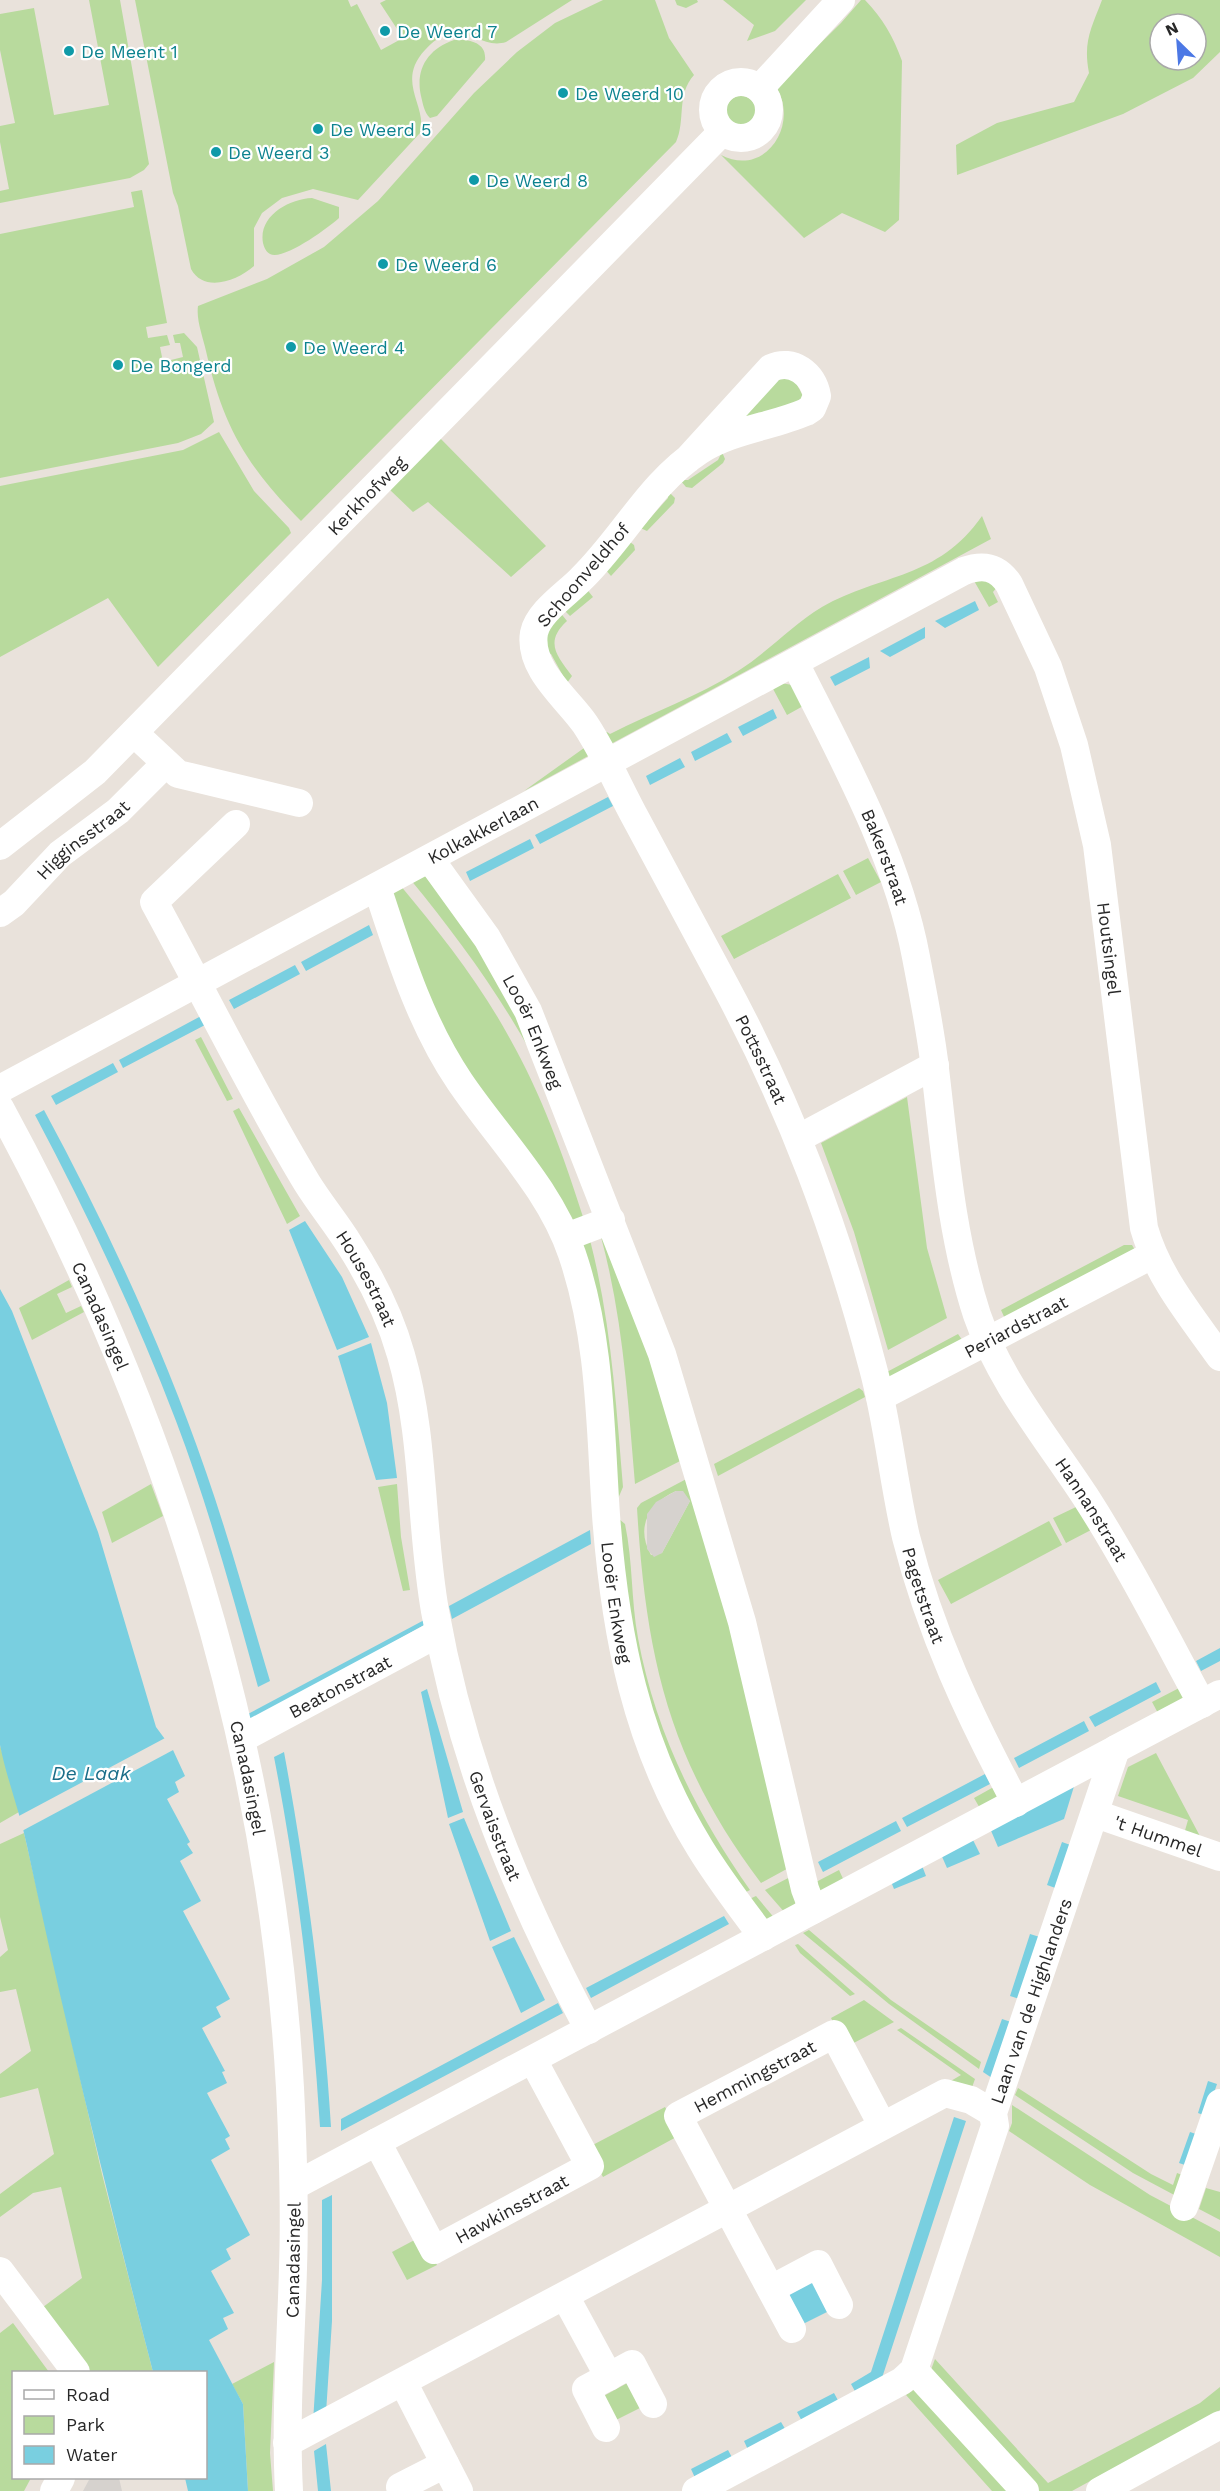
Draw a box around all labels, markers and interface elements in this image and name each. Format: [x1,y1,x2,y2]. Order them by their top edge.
north arrow [1148,12,1208,72]
text: N [1162,18,1181,40]
place label: De Weerd 7 [397,21,497,42]
marker: De Weerd 7 [378,24,392,38]
place label: De Meent 1 [81,41,178,62]
marker: De Meent 1 [62,44,76,58]
place label: De Weerd 10 [575,83,684,104]
marker: De Weerd 10 [556,86,570,100]
place label: De Weerd 5 [330,119,431,140]
marker: De Weerd 5 [311,122,325,136]
place label: De Weerd 3 [228,142,330,163]
marker: De Weerd 3 [209,145,223,159]
place label: De Weerd 8 [486,170,588,191]
marker: De Weerd 8 [467,173,481,187]
place label: De Weerd 6 [395,254,497,275]
marker: De Weerd 6 [376,257,390,271]
place label: De Weerd 4 [303,337,405,358]
marker: De Weerd 4 [284,340,298,354]
place label: De Bongerd [130,355,232,376]
marker: De Bongerd [111,358,125,372]
street label: Kerkhofweg [323,451,410,539]
street label: Schoonveldhof [532,519,634,631]
street label: Kolkakkerlaan [424,791,542,868]
street label: Higginsstraat [31,795,134,883]
street label: Bakerstraat [858,806,913,908]
street label: Houtsingel [1094,901,1126,997]
street label: Looër Enkweg [499,970,568,1092]
street label: Pottsstraat [732,1011,792,1107]
street label: Housestraat [332,1226,401,1330]
street label: Canadasingel [68,1258,134,1374]
street label: Periardstraat [960,1290,1071,1362]
street label: Hannanstraat [1051,1453,1133,1565]
street label: Looër Enkweg [598,1541,637,1666]
street label: Pagetstraat [899,1545,950,1647]
street label: Beatonstraat [285,1650,395,1722]
street label: Canadasingel [226,1718,271,1837]
water label: De Laak [51,1761,132,1785]
street label: Gervaisstraat [465,1768,526,1884]
street label: 't Hummel [1111,1811,1206,1861]
street label: Laan van de Highlanders [986,1895,1076,2107]
street label: Hemmingstraat [690,2035,820,2117]
street label: Hawkinsstraat [451,2169,572,2247]
street label: Canadasingel [281,2201,305,2318]
legend [12,2371,207,2479]
text: Road [66,2384,110,2405]
text: Park [66,2414,105,2435]
text: Water [66,2444,118,2465]

